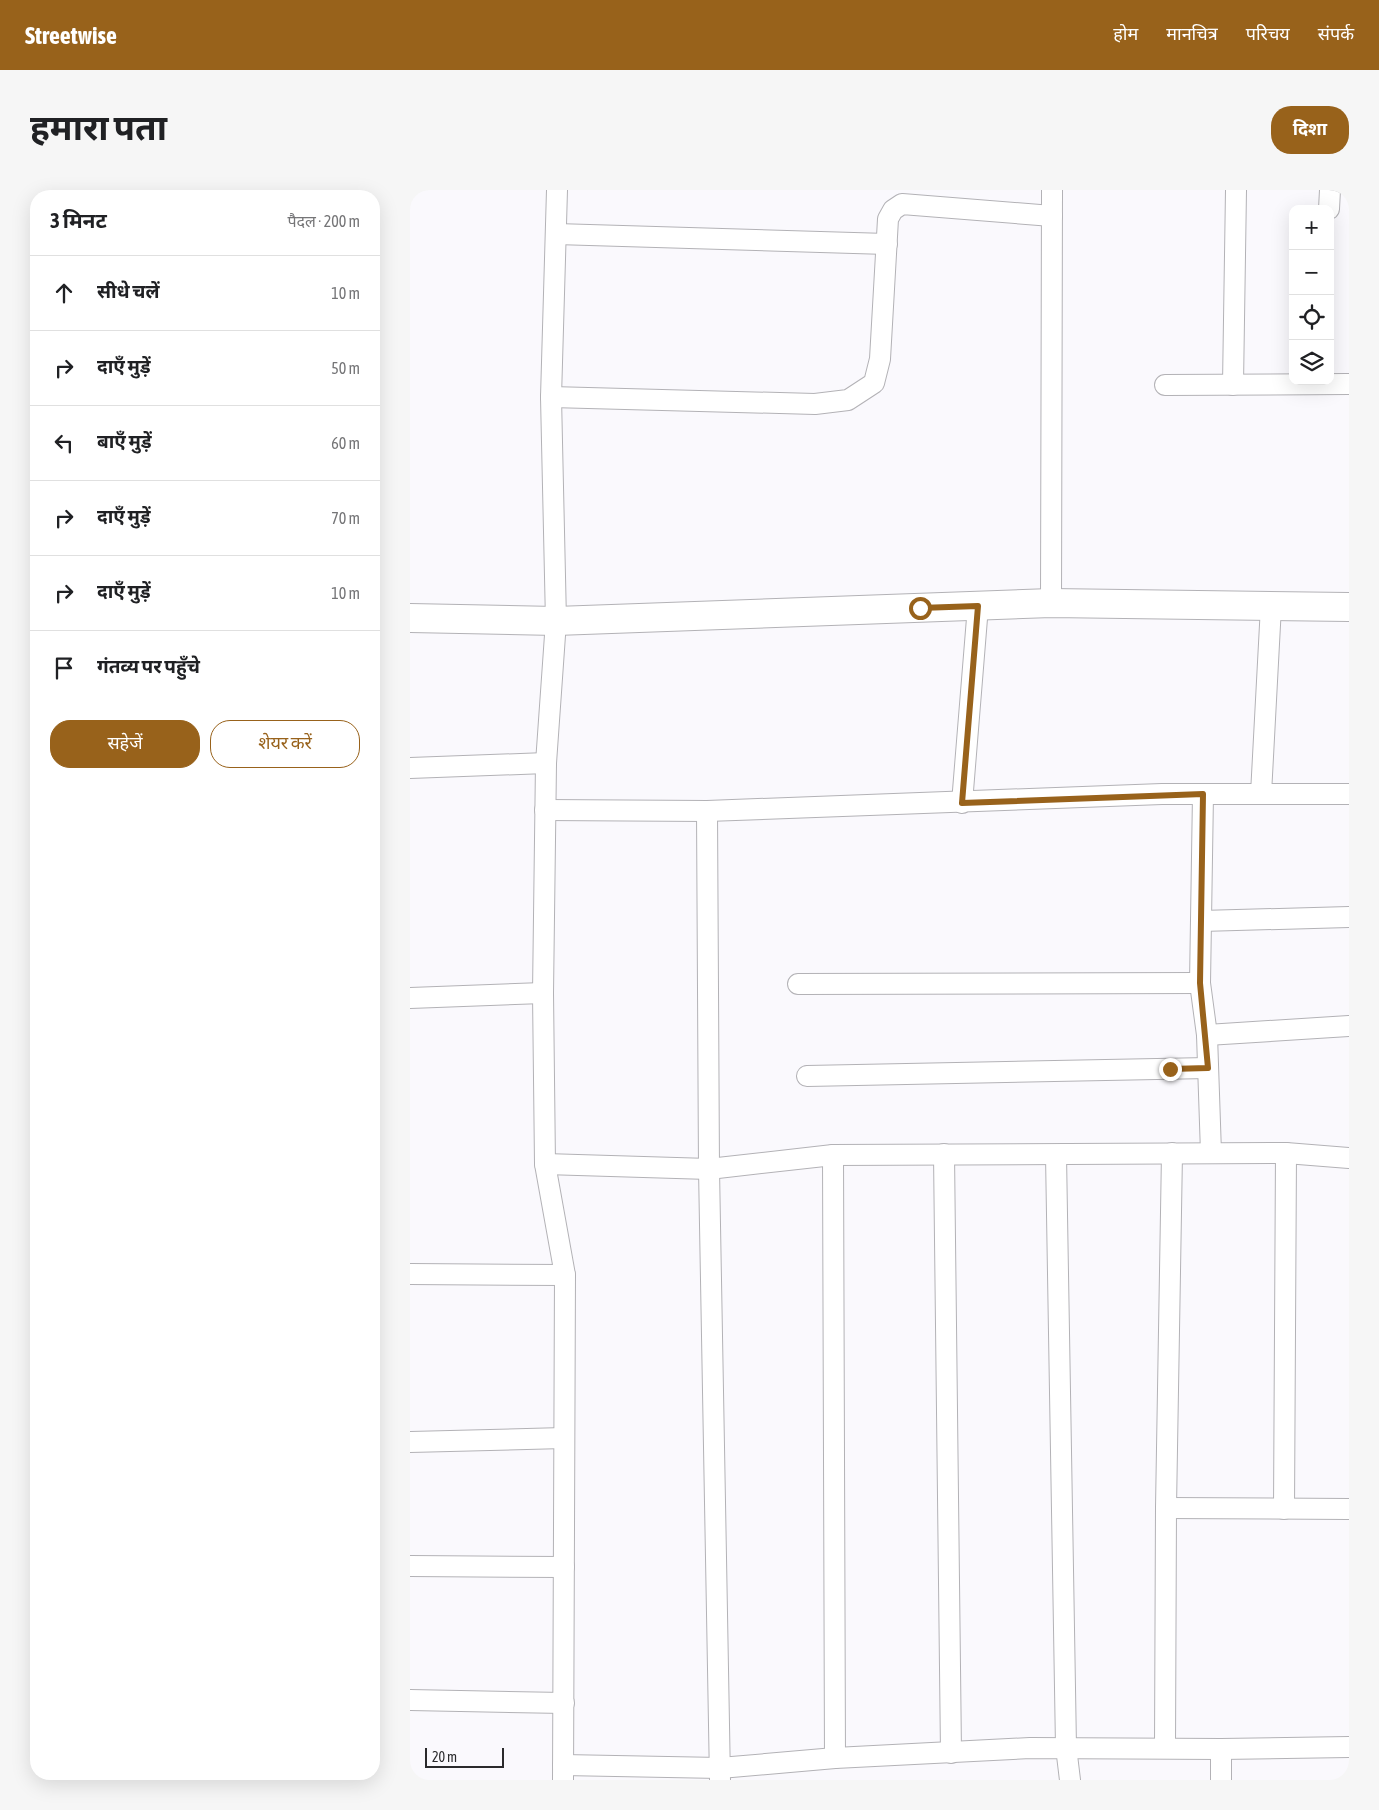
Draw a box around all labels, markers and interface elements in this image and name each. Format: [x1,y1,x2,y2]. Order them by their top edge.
text: Streetwise [25,22,117,49]
text: होम [1113,23,1138,44]
text: मानचित्र [1166,23,1218,44]
text: परिचय [1246,23,1290,44]
text: संपर्क [1318,23,1354,44]
button: दिशा [1271,106,1349,154]
text: हमारा पता [30,107,167,147]
map controls [1289,205,1334,385]
button: + [1289,205,1334,250]
text: 3 मिनट [50,208,107,232]
text: पैदल · 200 m [287,212,360,230]
button: − [1289,250,1334,295]
icon: ahead [50,279,78,307]
text: सीधे चलें [97,280,160,302]
text: 10 m [331,284,360,302]
button: locate [1289,295,1334,340]
button: layers [1289,340,1334,385]
icon: right [50,354,78,382]
text: दाएँ मुड़ें [97,355,151,377]
text: 50 m [331,359,360,377]
icon: left [50,429,78,457]
text: बाएँ मुड़ें [97,430,152,452]
text: 60 m [331,434,360,452]
icon: right [50,504,78,532]
text: दाएँ मुड़ें [97,505,151,527]
text: 70 m [331,509,360,527]
icon: right [50,579,78,607]
text: दाएँ मुड़ें [97,580,151,602]
text: 10 m [331,584,360,602]
route start [909,597,932,620]
icon: arrive [50,654,78,682]
text: गंतव्य पर पहुँचे [97,655,200,677]
button: सहेजें [50,720,200,768]
button: शेयर करें [210,720,360,768]
route end [1159,1058,1182,1081]
scale bar [425,1745,504,1768]
text: 20 m [432,1749,457,1765]

